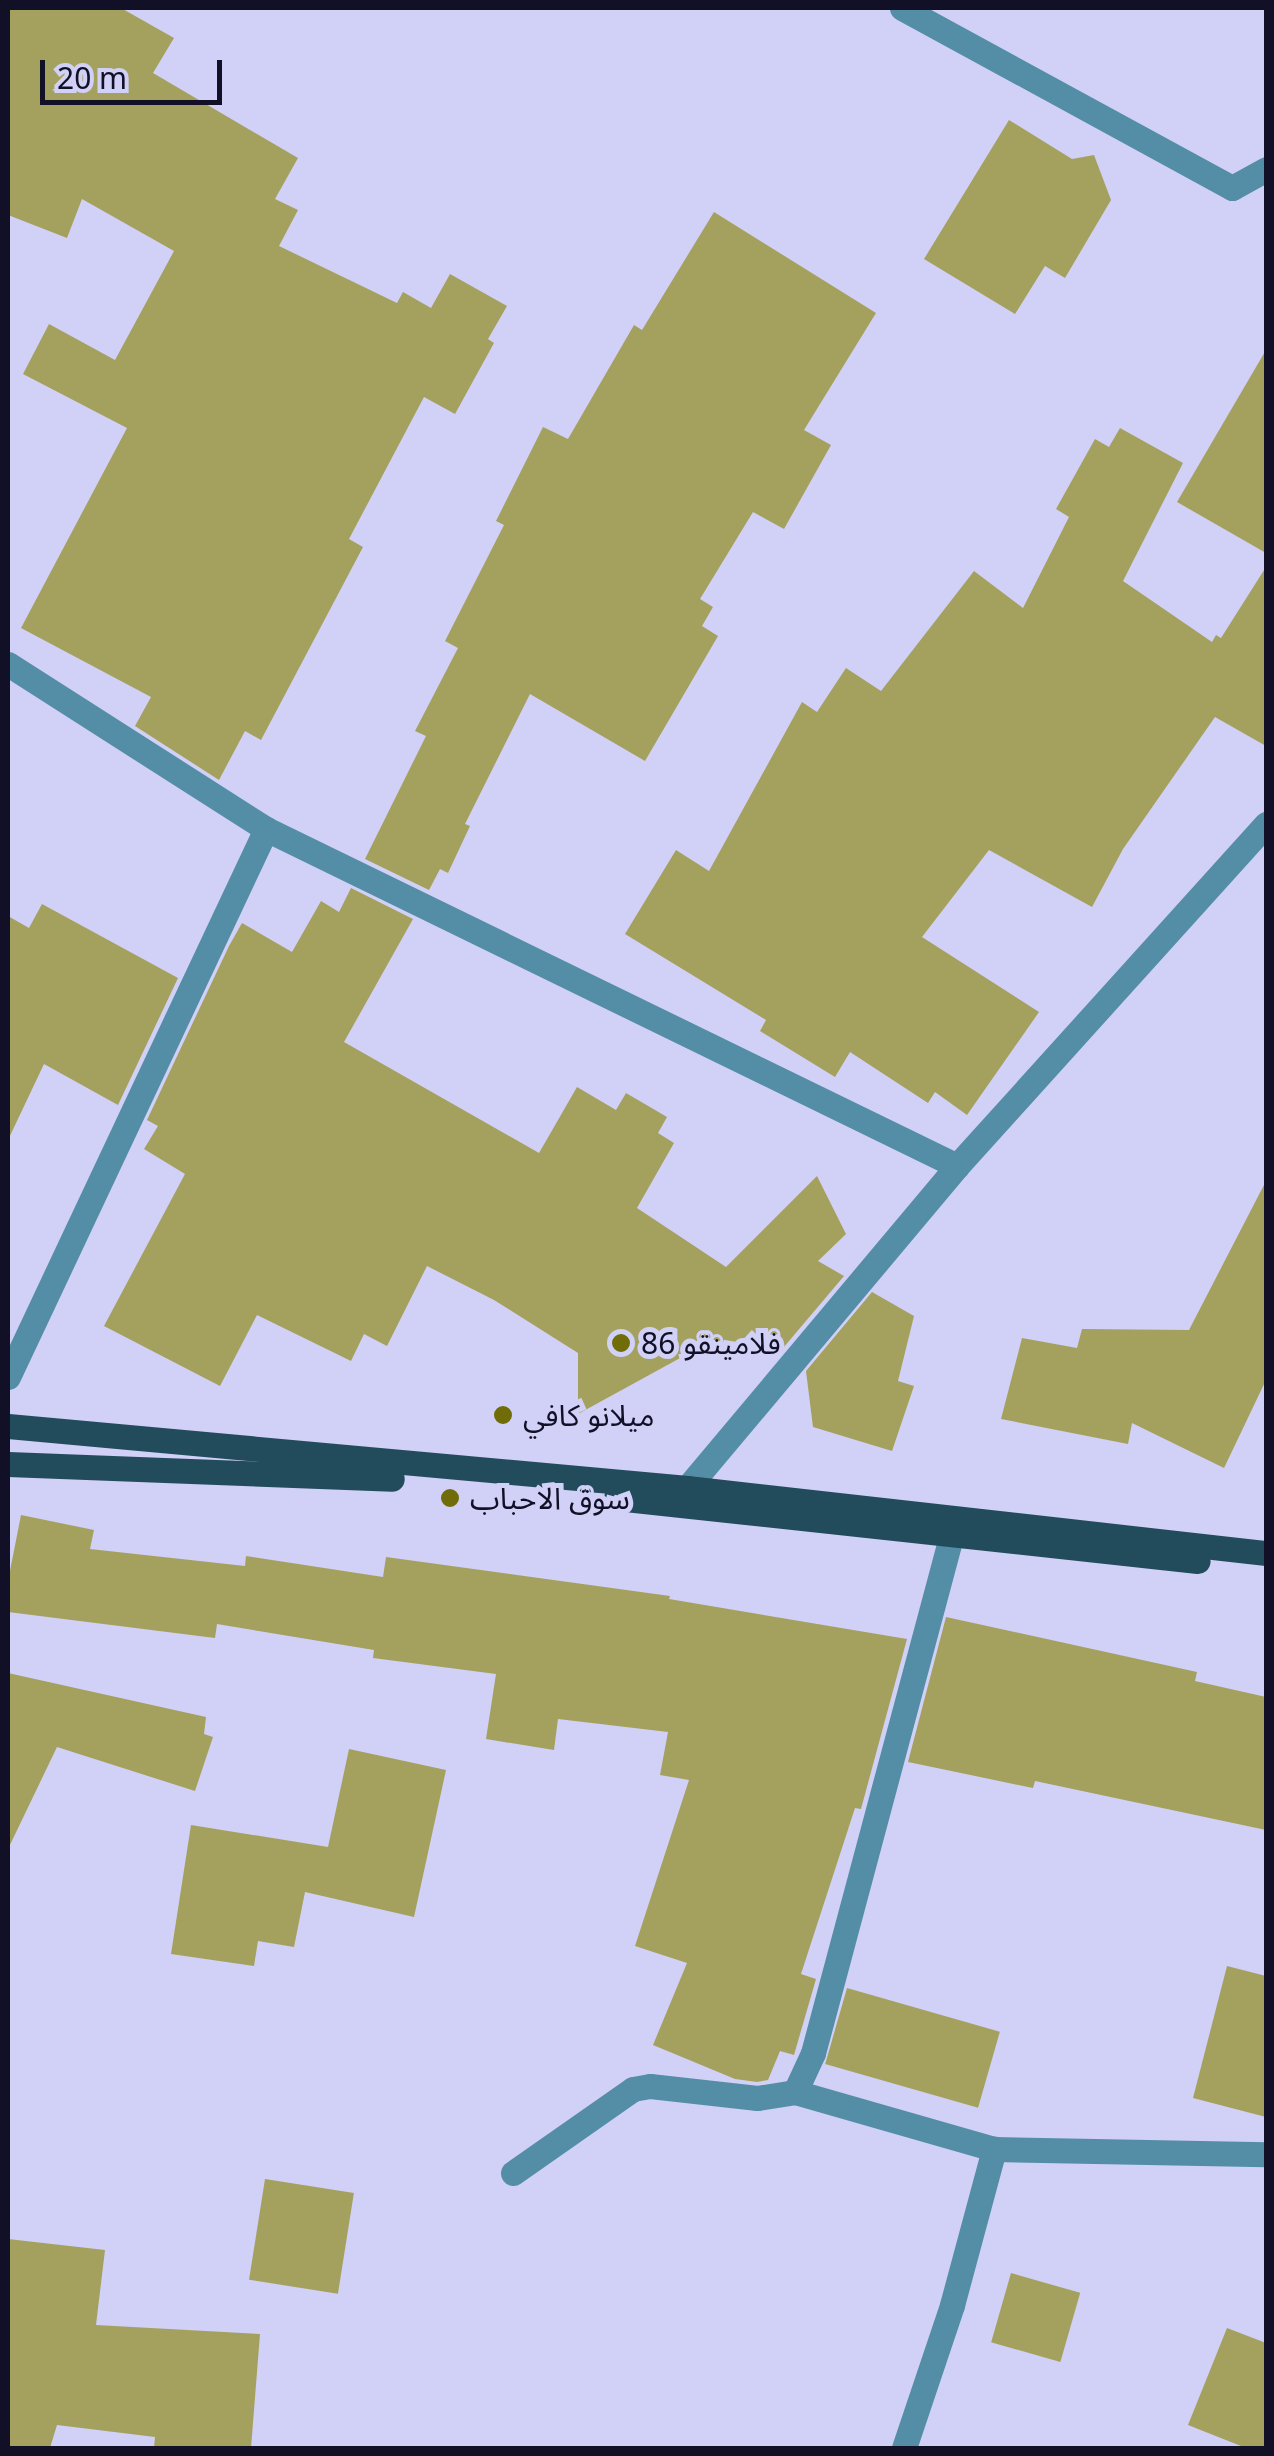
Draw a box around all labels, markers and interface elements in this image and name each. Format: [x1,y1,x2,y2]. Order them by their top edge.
scale bar [45,40,228,102]
text: 20 m [57,57,127,98]
place label: فلامينقو 86 [641,1325,781,1361]
marker: فلامينقو 86 [610,1332,632,1354]
place label: ميلانو كافي [523,1397,655,1433]
marker: ميلانو كافي [492,1404,514,1426]
place label: سوق الاحباب [470,1480,630,1516]
marker: سوق الاحباب [439,1487,461,1509]

